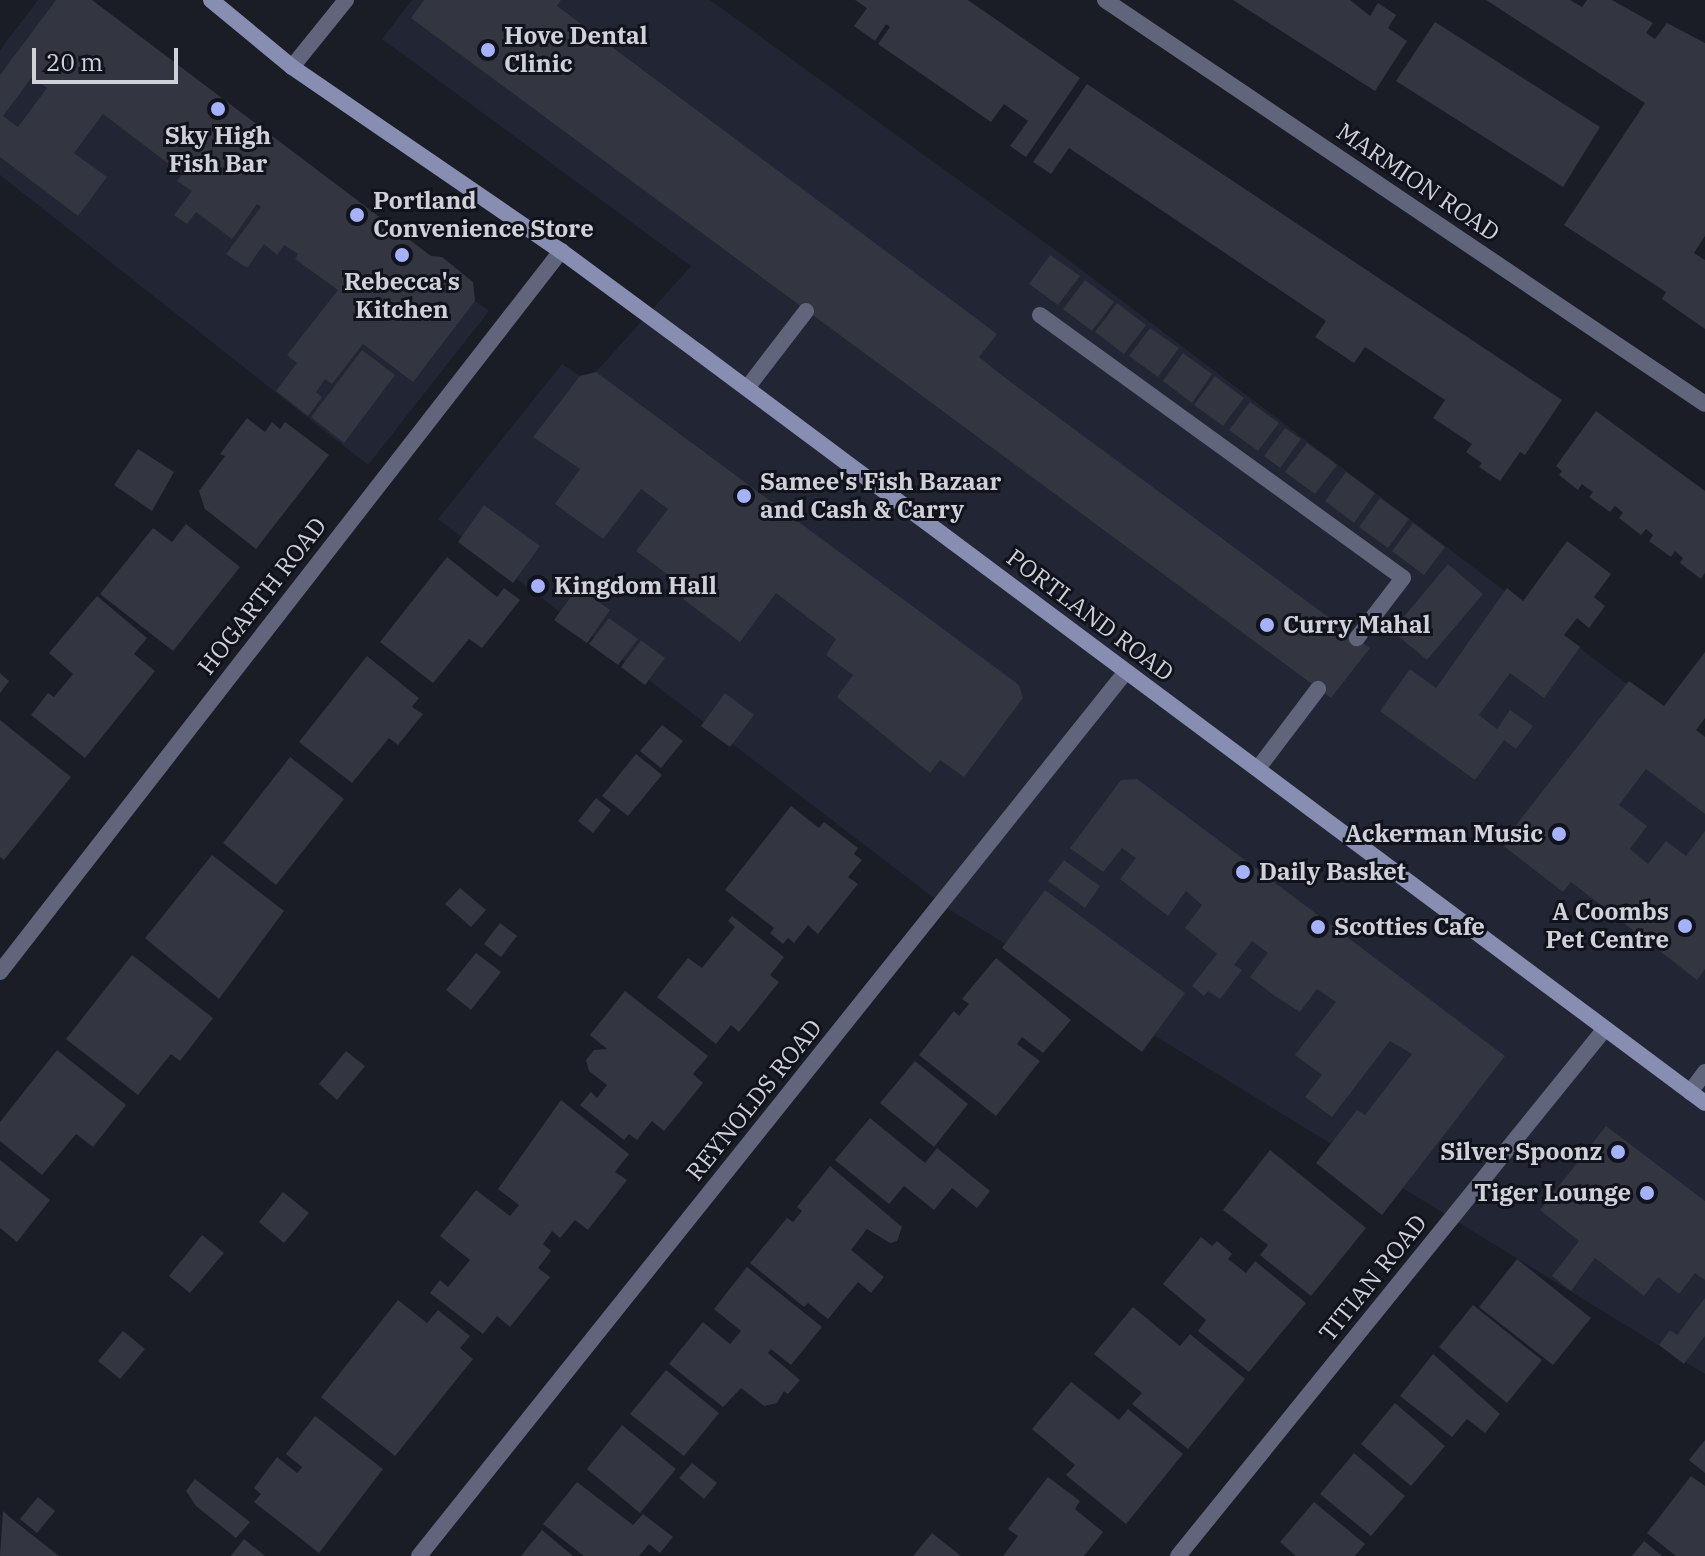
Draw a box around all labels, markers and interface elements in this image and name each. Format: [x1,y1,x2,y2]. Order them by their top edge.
place label: Hove Dental Clinic [504,22,647,78]
scale bar [36,32,182,82]
marker: Hove Dental Clinic [479,41,497,59]
text: 20 m [46,46,103,78]
marker: Sky High Fish Bar [209,100,227,118]
street label: MARMION ROAD [1331,117,1505,247]
place label: Sky High Fish Bar [165,122,271,178]
place label: Portland Convenience Store [373,187,594,243]
marker: Portland Convenience Store [348,206,366,224]
marker: Rebecca's Kitchen [393,246,411,264]
place label: Rebecca's Kitchen [344,268,460,324]
place label: Samee's Fish Bazaar and Cash & Carry [760,468,1001,524]
marker: Samee's Fish Bazaar and Cash & Carry [735,487,753,505]
street label: HOGARTH ROAD [192,512,332,680]
street label: PORTLAND ROAD [1001,543,1179,687]
place label: Kingdom Hall [554,572,717,600]
marker: Kingdom Hall [529,577,547,595]
place label: Curry Mahal [1283,611,1431,639]
marker: Curry Mahal [1258,616,1276,634]
place label: Ackerman Music [1345,820,1543,848]
marker: Ackerman Music [1550,825,1568,843]
place label: Daily Basket [1259,858,1406,886]
marker: Daily Basket [1234,863,1252,881]
place label: A Coombs Pet Centre [1546,898,1669,954]
place label: Scotties Cafe [1334,913,1485,941]
marker: A Coombs Pet Centre [1676,917,1694,935]
marker: Scotties Cafe [1309,918,1327,936]
street label: REYNOLDS ROAD [680,1014,828,1186]
place label: Silver Spoonz [1440,1138,1602,1166]
marker: Silver Spoonz [1609,1143,1627,1161]
place label: Tiger Lounge [1474,1179,1631,1207]
marker: Tiger Lounge [1638,1184,1656,1202]
street label: TITIAN ROAD [1313,1209,1433,1347]

